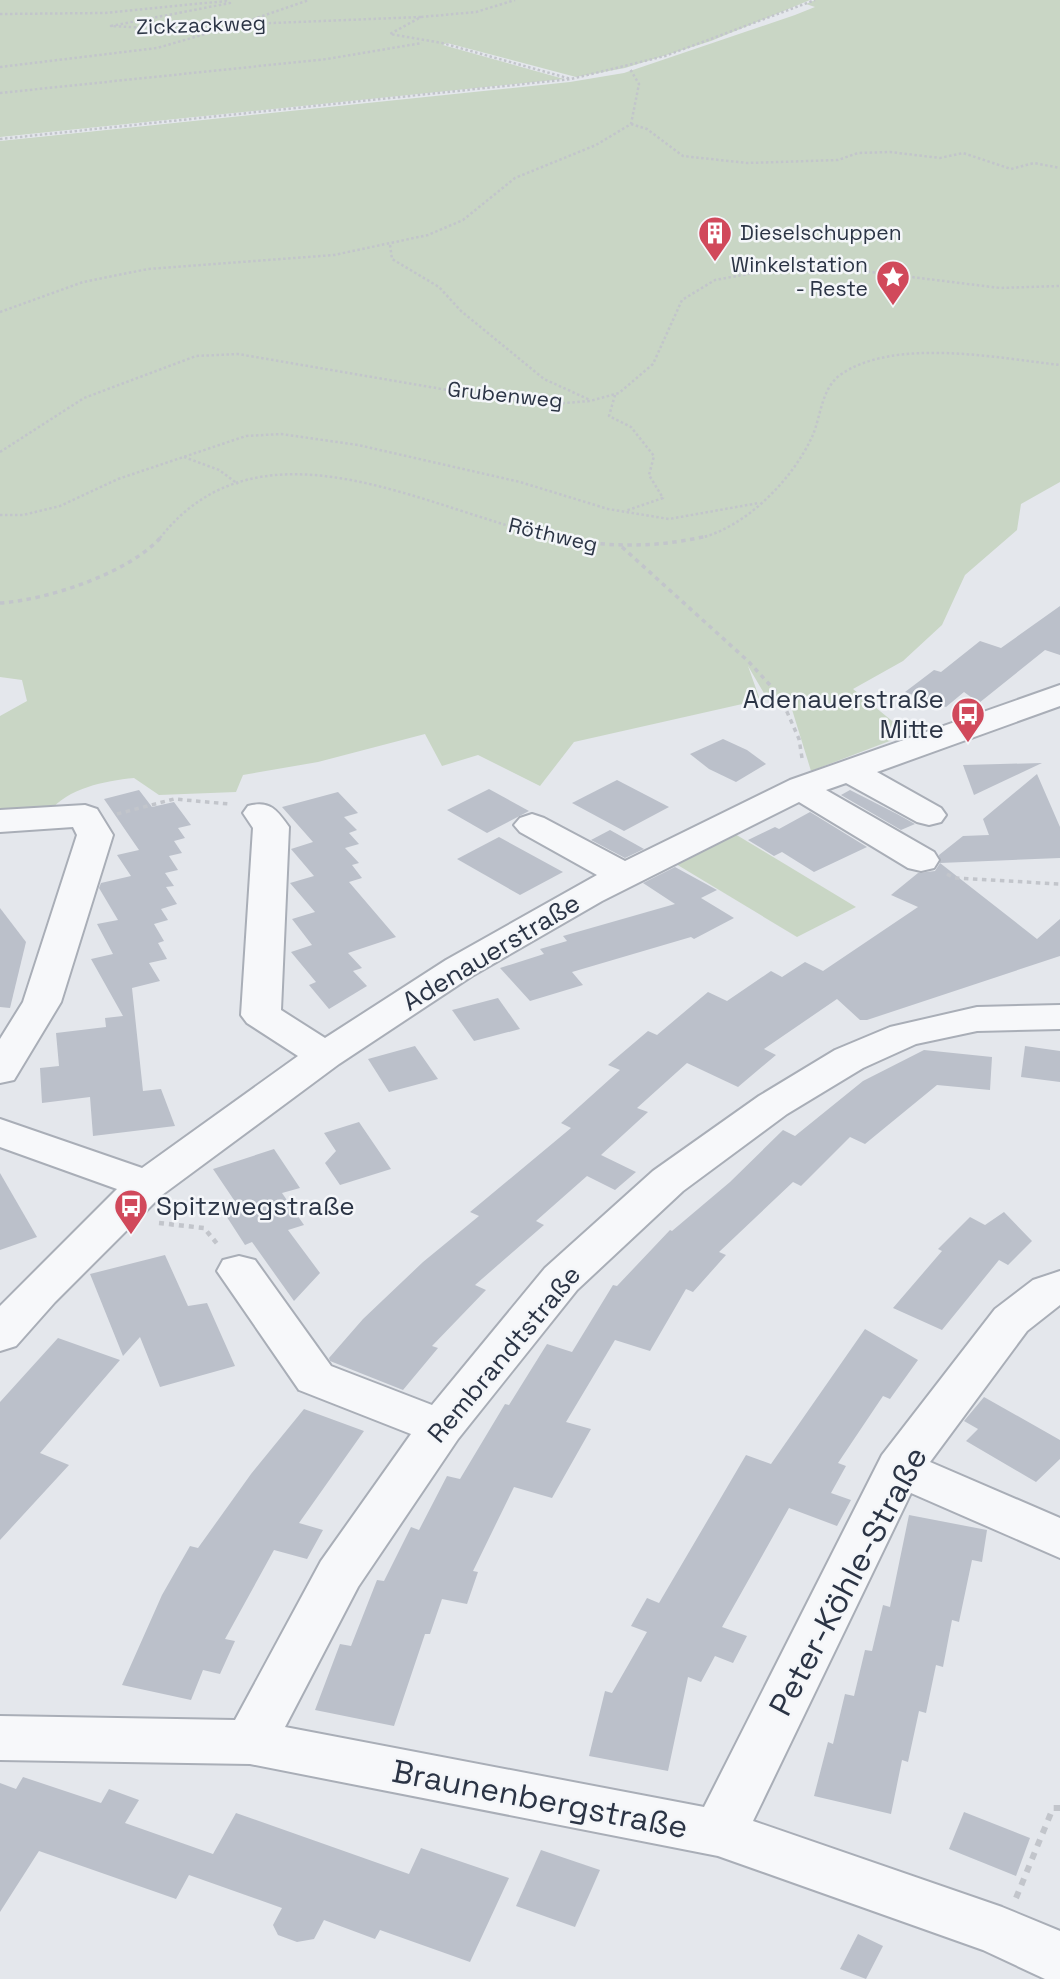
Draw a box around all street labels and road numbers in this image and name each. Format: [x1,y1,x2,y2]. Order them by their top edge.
street label: Zickzackweg [135,9,267,40]
street label: Grubenweg [446,375,564,414]
street label: Röthweg [506,511,600,558]
street label: Adenauerstraße [396,886,586,1018]
street label: Rembrandtstraße [420,1258,588,1450]
street label: Peter-Köhle-Straße [760,1440,936,1722]
street label: Braunenbergstraße [389,1751,691,1847]

